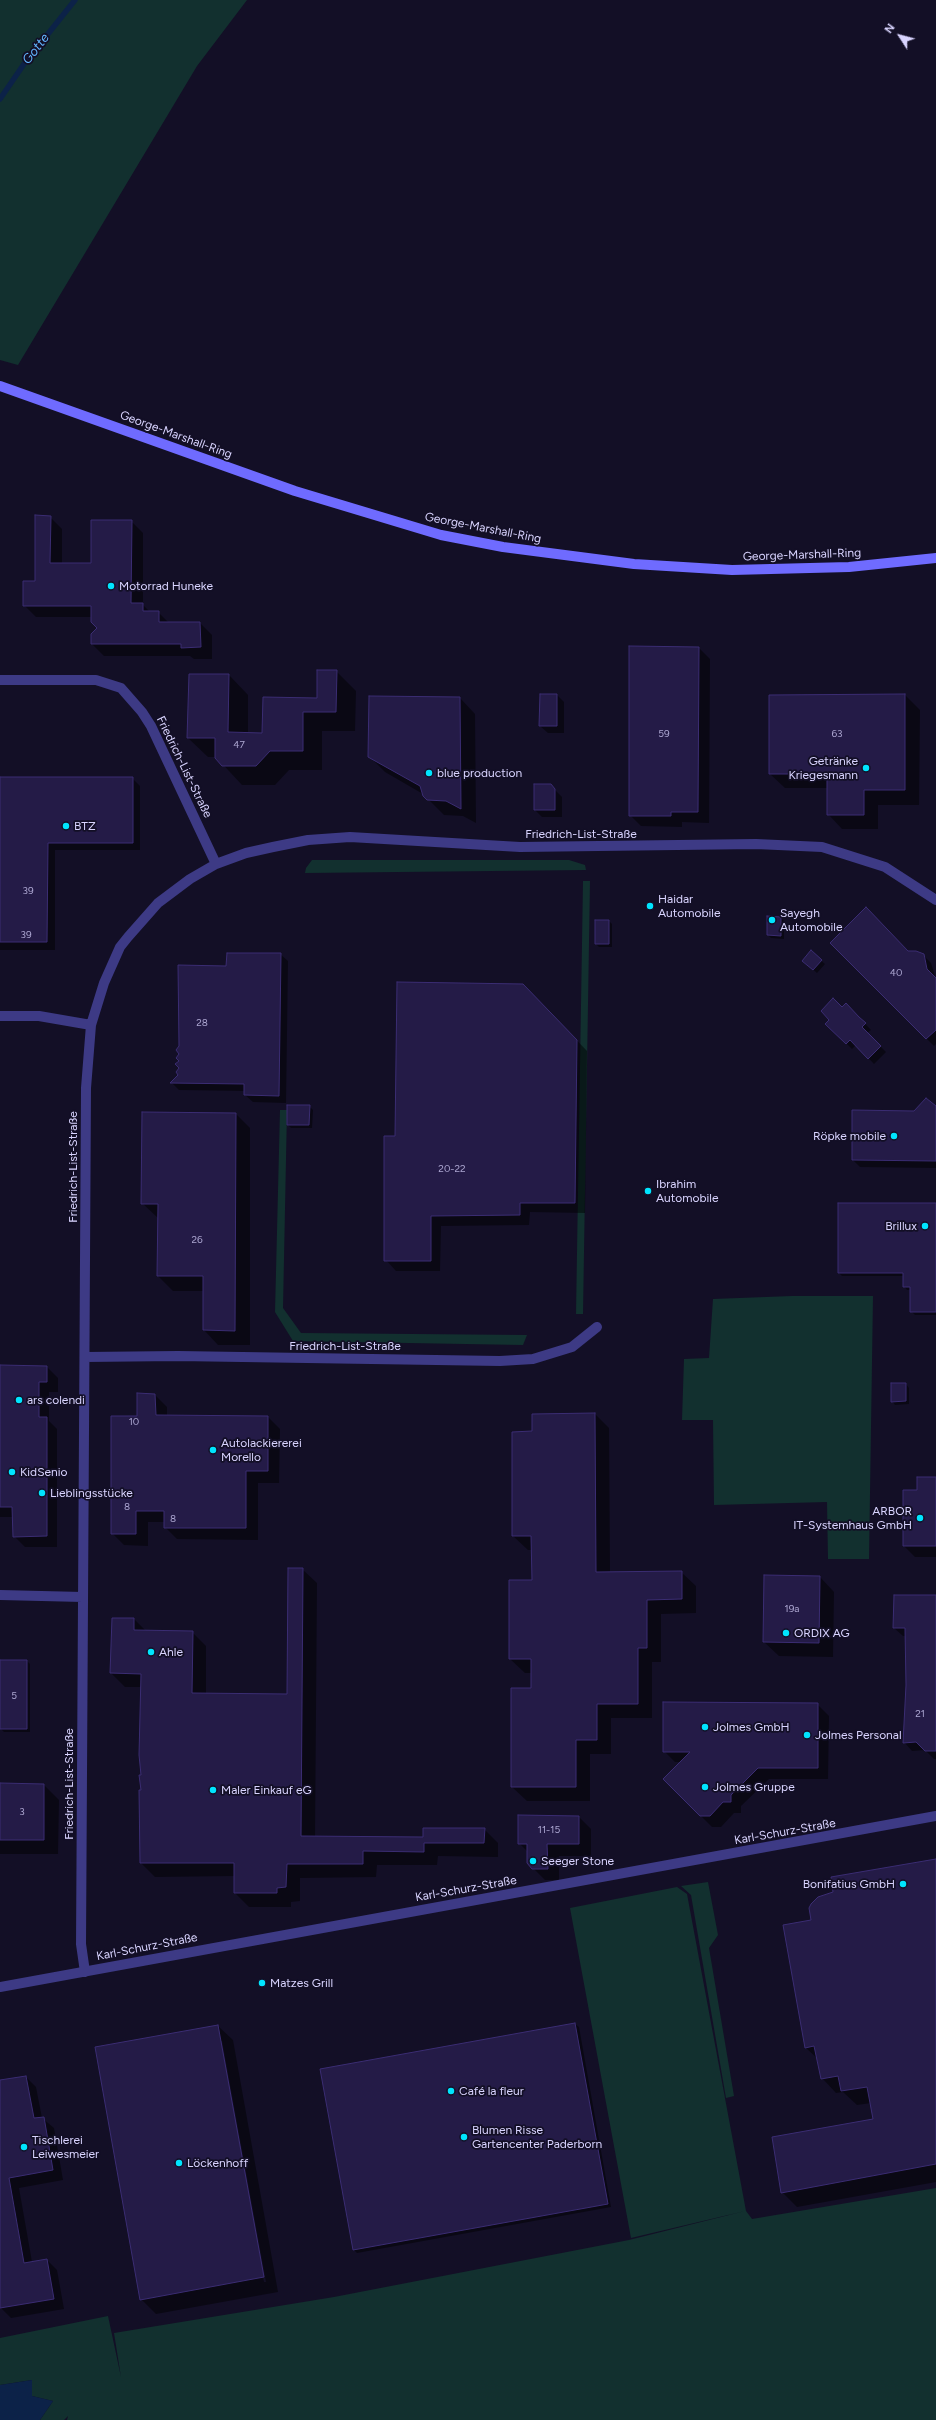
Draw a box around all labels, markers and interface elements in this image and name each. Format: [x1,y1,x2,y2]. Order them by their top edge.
north arrow [880,16,920,56]
text: N [882,21,898,36]
water label: Gotte [19,31,53,67]
street label: George-Marshall-Ring [118,408,234,462]
street label: George-Marshall-Ring [424,510,542,546]
street label: George-Marshall-Ring [743,546,861,564]
place label: Motorrad Huneke [119,579,213,593]
marker: Motorrad Huneke [106,581,116,591]
street label: Friedrich-List-Straße [153,714,215,820]
house number: 59 [658,728,670,740]
house number: 63 [831,728,843,740]
house number: 47 [233,739,245,751]
place label: Getränke Kriegesmann [788,754,858,782]
marker: Getränke Kriegesmann [861,763,871,773]
place label: blue production [437,766,522,780]
marker: blue production [424,768,434,778]
place label: BTZ [74,819,96,833]
marker: BTZ [61,821,71,831]
street label: Friedrich-List-Straße [525,827,637,841]
house number: 39 [22,885,34,897]
place label: Haidar Automobile [658,892,720,920]
marker: Haidar Automobile [645,901,655,911]
place label: Sayegh Automobile [780,906,842,934]
marker: Sayegh Automobile [767,915,777,925]
house number: 39 [20,929,32,941]
house number: 40 [890,967,902,979]
house number: 28 [196,1017,208,1029]
street label: Friedrich-List-Straße [66,1111,80,1223]
place label: Röpke mobile [813,1129,886,1143]
marker: Röpke mobile [889,1131,899,1141]
house number: 20-22 [438,1163,466,1175]
place label: Ibrahim Automobile [656,1177,718,1205]
marker: Ibrahim Automobile [643,1186,653,1196]
place label: Brillux [885,1219,917,1233]
marker: Brillux [920,1221,930,1231]
house number: 26 [191,1234,203,1246]
street label: Friedrich-List-Straße [289,1339,401,1353]
place label: ars colendi [27,1393,85,1407]
marker: ars colendi [14,1395,24,1405]
house number: 10 [129,1416,139,1428]
place label: Autolackiererei Morello [221,1436,302,1464]
marker: Autolackiererei Morello [208,1445,218,1455]
place label: KidSenio [20,1465,67,1479]
marker: KidSenio [7,1467,17,1477]
place label: Lieblingsstücke [50,1486,133,1500]
marker: Lieblingsstücke [37,1488,47,1498]
house number: 8 [124,1501,130,1513]
place label: ARBOR IT-Systemhaus GmbH [793,1504,912,1532]
house number: 8 [170,1513,176,1525]
marker: ARBOR IT-Systemhaus GmbH [915,1513,925,1523]
house number: 19a [785,1603,799,1615]
place label: ORDIX AG [794,1626,850,1640]
marker: ORDIX AG [781,1628,791,1638]
place label: Ahle [159,1645,183,1659]
marker: Ahle [146,1647,156,1657]
house number: 5 [11,1690,17,1702]
house number: 21 [915,1708,925,1720]
place label: Jolmes GmbH [713,1720,789,1734]
marker: Jolmes GmbH [700,1722,710,1732]
street label: Friedrich-List-Straße [62,1728,76,1840]
place label: Jolmes Personal [815,1728,902,1742]
marker: Jolmes Personal [802,1730,812,1740]
place label: Jolmes Gruppe [713,1780,795,1794]
marker: Jolmes Gruppe [700,1782,710,1792]
place label: Maler Einkauf eG [221,1783,312,1797]
marker: Maler Einkauf eG [208,1785,218,1795]
house number: 3 [19,1806,25,1818]
street label: Karl-Schurz-Straße [733,1816,837,1848]
house number: 11-15 [538,1824,560,1836]
place label: Seeger Stone [541,1854,614,1868]
marker: Seeger Stone [528,1856,538,1866]
street label: Karl-Schurz-Straße [414,1873,518,1905]
place label: Bonifatius GmbH [803,1877,895,1891]
marker: Bonifatius GmbH [898,1879,908,1889]
street label: Karl-Schurz-Straße [95,1930,199,1964]
place label: Matzes Grill [270,1976,333,1990]
marker: Matzes Grill [257,1978,267,1988]
place label: Café la fleur [459,2084,524,2098]
marker: Café la fleur [446,2086,456,2096]
place label: Blumen Risse Gartencenter Paderborn [472,2123,602,2151]
marker: Blumen Risse Gartencenter Paderborn [459,2132,469,2142]
place label: Tischlerei Leiwesmeier [32,2133,99,2161]
marker: Tischlerei Leiwesmeier [19,2142,29,2152]
place label: Löckenhoff [187,2156,248,2170]
marker: Löckenhoff [174,2158,184,2168]

